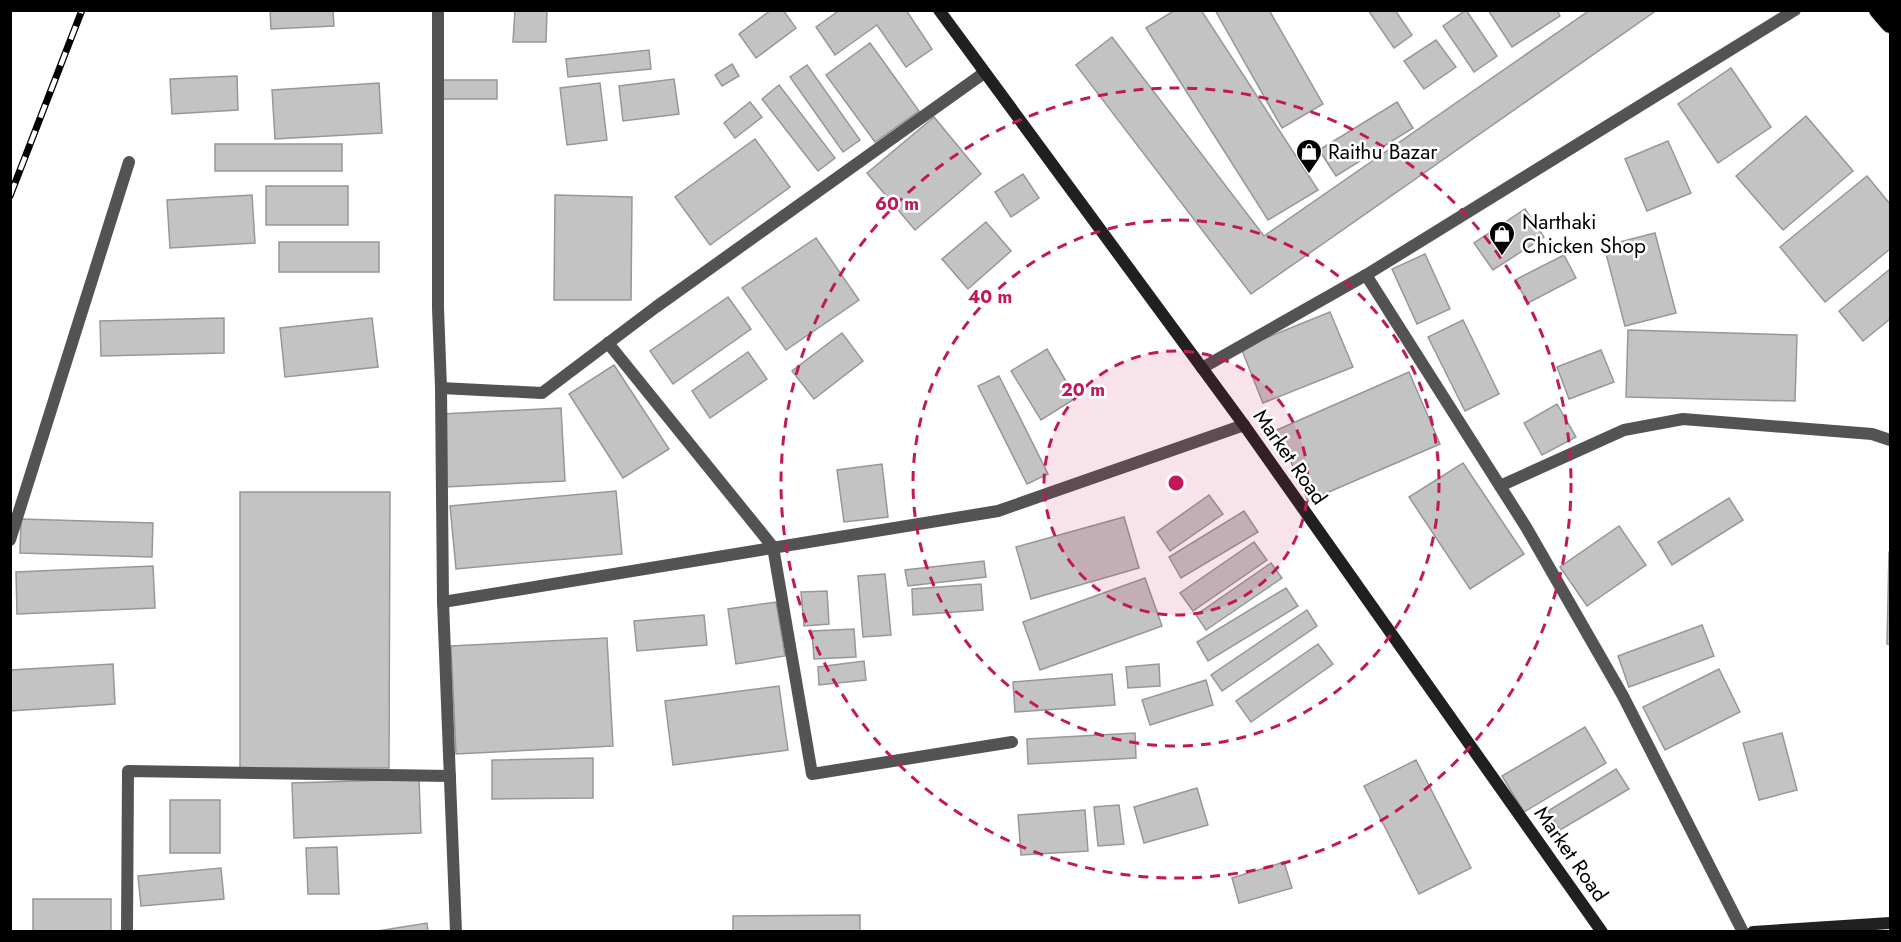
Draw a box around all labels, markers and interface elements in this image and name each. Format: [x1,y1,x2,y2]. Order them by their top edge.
shop icon: Raithu Bazar [1294,137,1324,175]
place label: Raithu Bazar [1328,137,1438,167]
text: 60 m [875,191,919,217]
place label: Narthaki Chicken Shop [1522,207,1646,261]
shop icon: Narthaki Chicken Shop [1487,219,1517,257]
text: 40 m [968,284,1012,310]
text: 20 m [1061,377,1105,403]
street label: Market Road [1246,403,1334,511]
centre of rings [1166,473,1186,493]
street label: Market Road [1527,800,1615,908]

